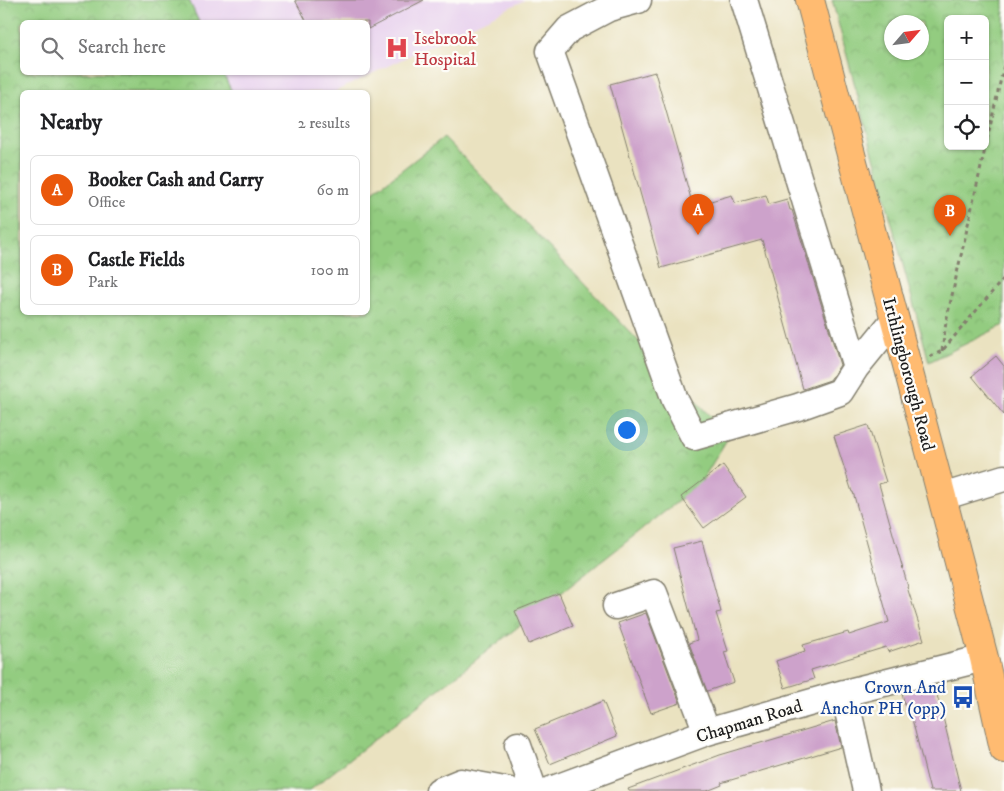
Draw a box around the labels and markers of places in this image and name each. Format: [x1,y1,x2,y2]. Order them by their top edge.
place label: Isebrook Hospital [414,28,477,71]
hospital icon: Isebrook Hospital [384,35,410,61]
pin: A [682,194,714,235]
pin: B [934,195,966,236]
place label: Crown And Anchor PH (opp) [821,677,946,720]
bus stop icon: Crown And Anchor PH (opp) [950,684,976,710]

